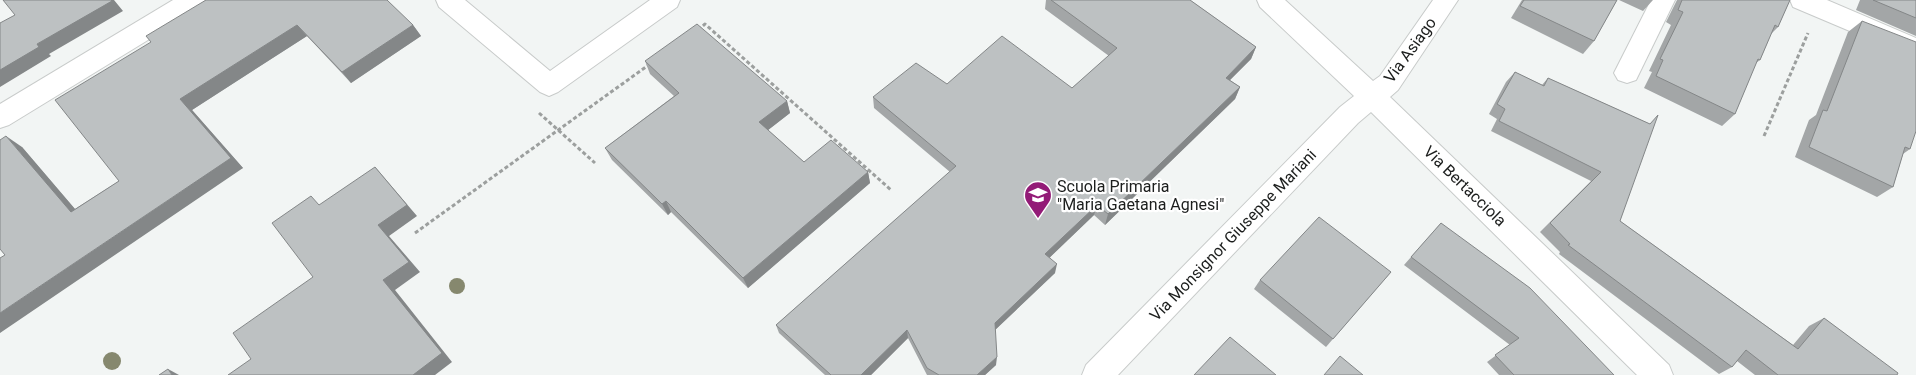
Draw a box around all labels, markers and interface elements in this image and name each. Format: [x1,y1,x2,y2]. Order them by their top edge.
street label: Via Asiago [1380,14,1440,86]
street label: Via Bertacciola [1420,142,1510,230]
street label: Via Monsignor Giuseppe Mariani [1146,145,1320,325]
place label: Scuola Primaria "Maria Gaetana Agnesi" [1057,177,1224,214]
school or university icon: Scuola Primaria "Maria Gaetana Agnesi" [1023,180,1053,219]

